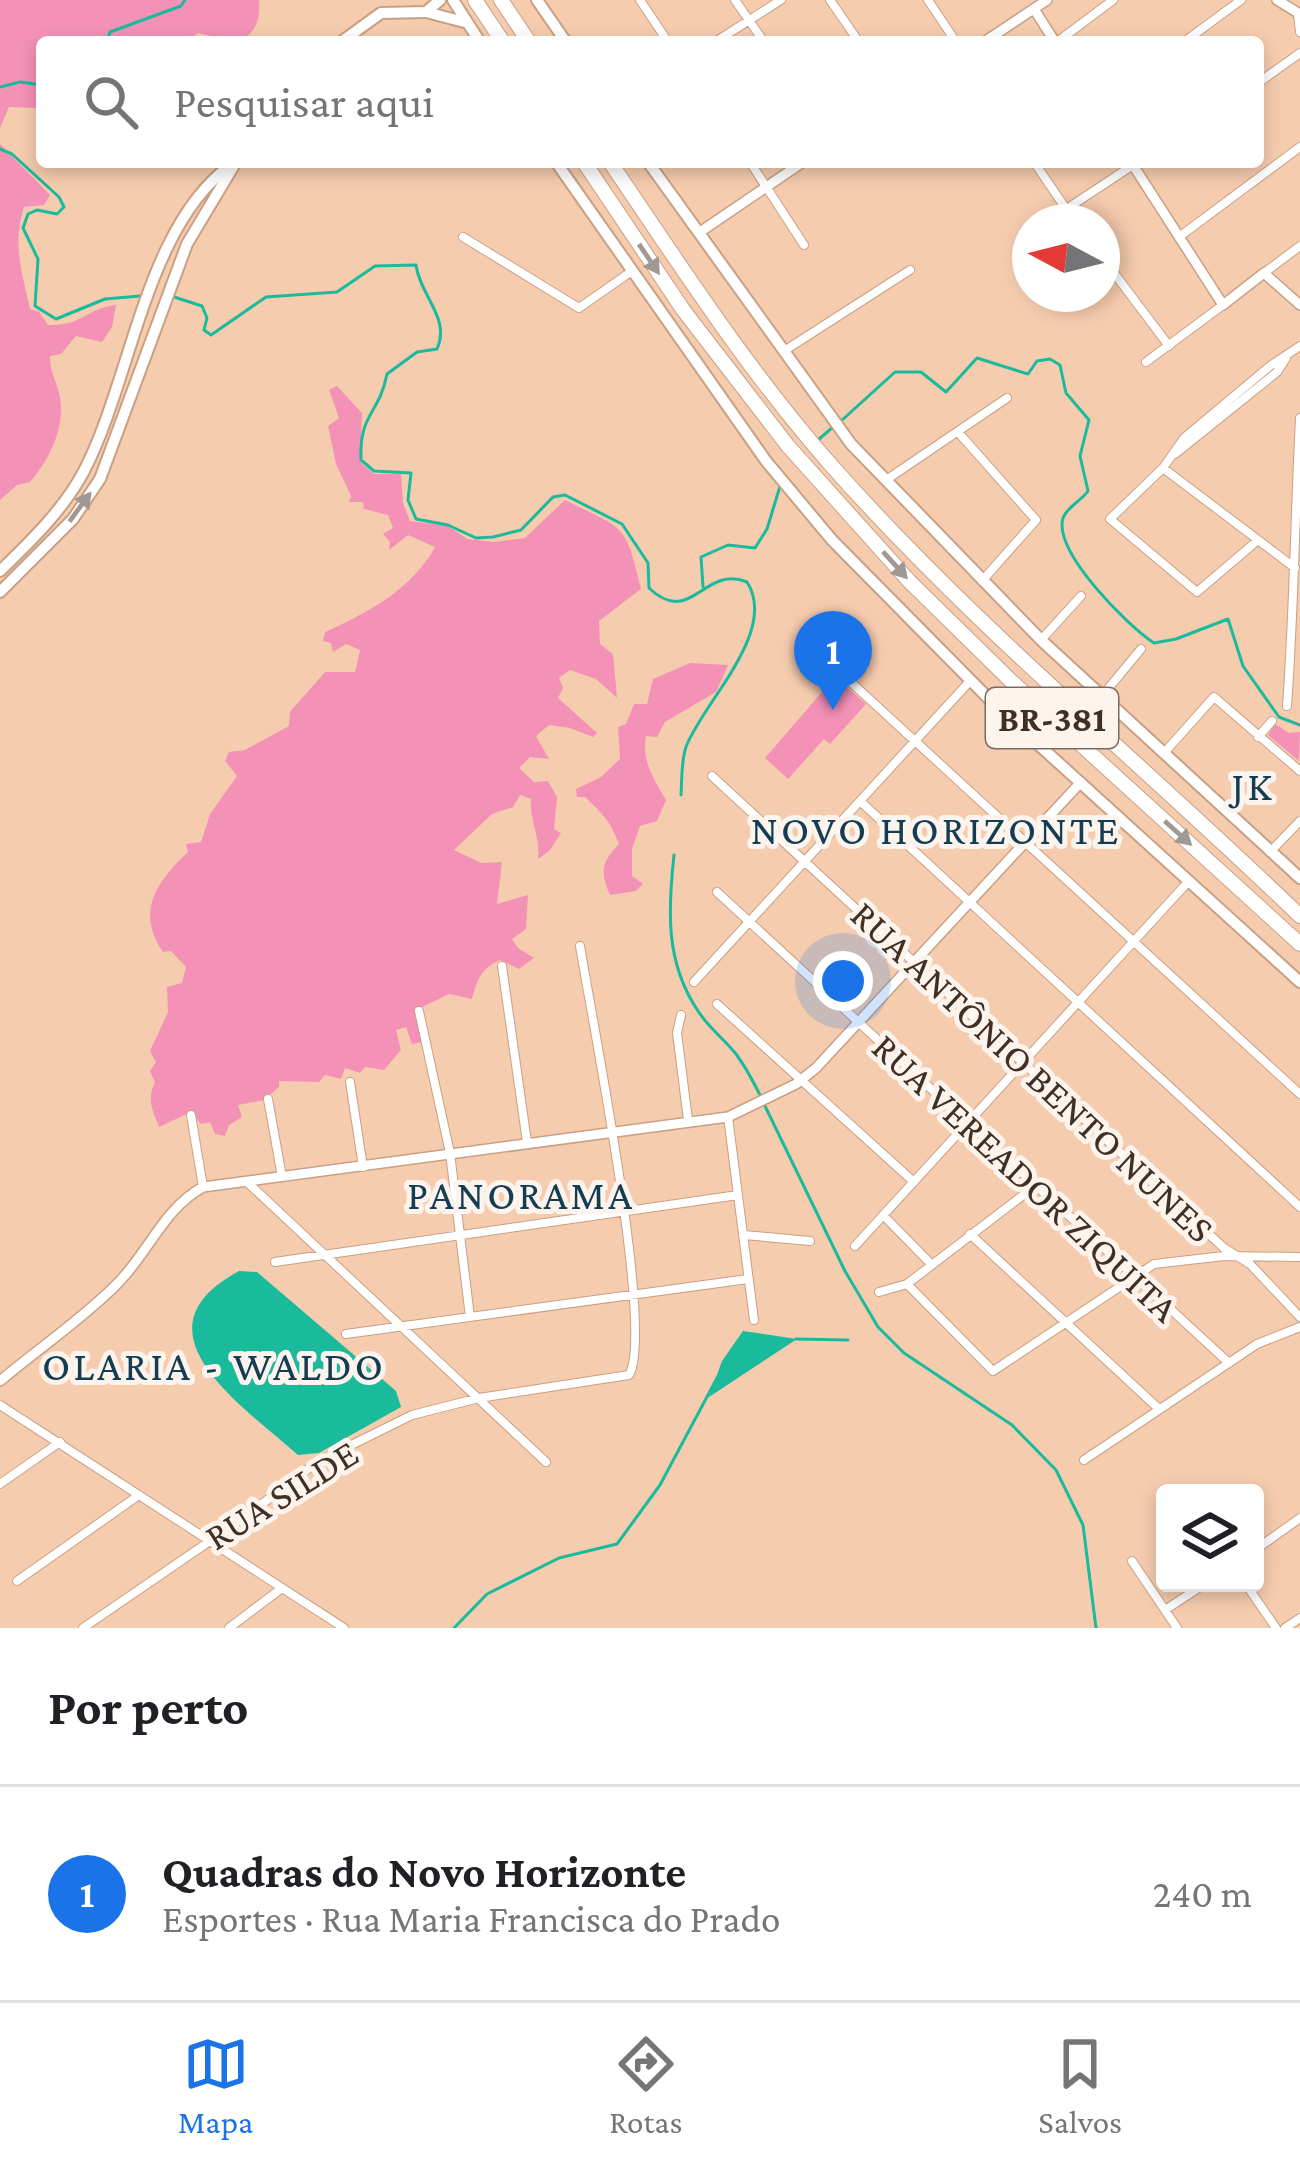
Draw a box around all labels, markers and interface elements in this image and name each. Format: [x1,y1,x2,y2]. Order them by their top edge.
search box [36,36,1264,168]
icon: search [78,69,144,135]
text: Pesquisar aqui [174,77,434,127]
north arrow [1012,204,1120,312]
one-way arrow [637,243,660,276]
one-way arrow [68,491,91,523]
one-way arrow [881,551,908,580]
pin: 1 [794,611,872,710]
road number: BR-381 [986,688,1118,748]
district label: JK [1228,762,1274,809]
district label: NOVO HORIZONTE [750,806,1122,853]
one-way arrow [1164,819,1193,846]
street label: RUA ANTÔNIO BENTO NUNES [843,892,1223,1251]
your location [813,951,873,1011]
street label: RUA VEREADOR ZIQUITA [864,1025,1188,1331]
district label: PANORAMA [407,1171,635,1218]
district label: OLARIA - WALDO [42,1342,386,1389]
street label: RUA SILDE [197,1431,366,1558]
map controls [1156,1484,1264,1592]
button: layers [1156,1484,1264,1592]
text: Por perto [48,1678,249,1735]
text: Quadras do Novo Horizonte [162,1847,686,1897]
text: 1 [80,1872,94,1915]
text: 240 m [1153,1872,1252,1915]
text: Esportes · Rua Maria Francisca do Prado [162,1897,780,1940]
tab: Mapa [178,2031,253,2140]
tab: Rotas [609,2031,682,2140]
tab: Salvos [1038,2031,1122,2140]

